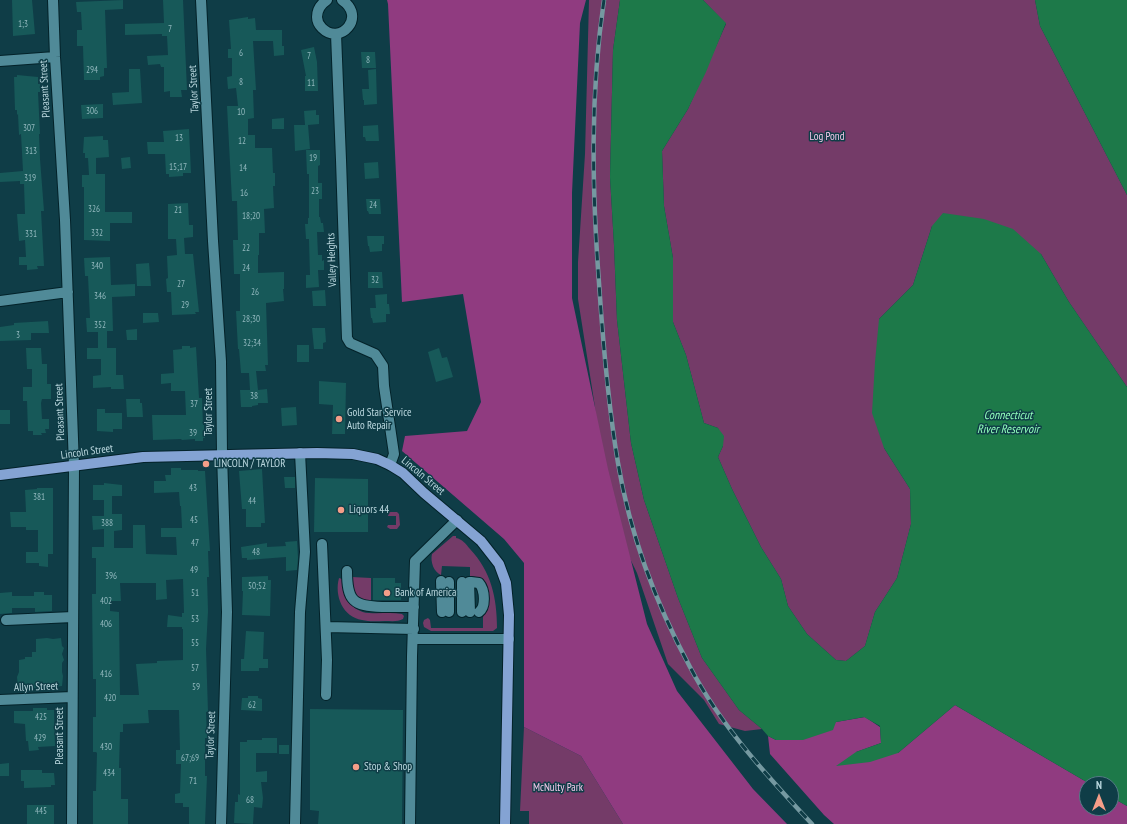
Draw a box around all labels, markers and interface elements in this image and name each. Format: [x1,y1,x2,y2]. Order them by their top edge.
house number: 1;3 [18,19,28,29]
house number: 7 [168,24,172,34]
house number: 6 [239,48,243,58]
house number: 7 [307,51,311,61]
house number: 8 [366,55,370,65]
street label: Pleasant Street [37,60,53,118]
house number: 294 [86,65,98,75]
street label: Taylor Street [186,65,202,113]
house number: 8 [239,77,243,87]
house number: 11 [307,78,315,88]
house number: 306 [86,106,98,116]
house number: 10 [237,107,245,117]
house number: 307 [23,123,35,133]
park label: Log Pond [810,130,844,144]
house number: 13 [175,133,183,143]
house number: 12 [238,136,246,146]
house number: 313 [25,146,37,156]
house number: 19 [309,153,317,163]
house number: 15;17 [169,162,187,172]
house number: 14 [239,163,247,173]
house number: 319 [24,173,36,183]
house number: 23 [311,186,319,196]
house number: 16 [240,188,248,198]
house number: 24 [369,200,377,210]
house number: 326 [88,204,100,214]
house number: 21 [174,205,182,215]
house number: 18;20 [242,211,260,221]
house number: 332 [91,228,103,238]
house number: 331 [25,229,37,239]
street label: Valley Heights [324,233,340,287]
house number: 22 [242,243,250,253]
house number: 340 [91,261,103,271]
house number: 24 [242,263,250,273]
house number: 32 [371,275,379,285]
house number: 27 [177,279,185,289]
house number: 26 [251,287,259,297]
house number: 346 [94,291,106,301]
house number: 29 [181,300,189,310]
house number: 28;30 [242,314,260,324]
house number: 352 [94,320,106,330]
house number: 3 [16,330,20,340]
house number: 32;34 [243,338,261,348]
street label: Pleasant Street [52,383,68,441]
street label: Taylor Street [202,388,216,436]
house number: 38 [250,391,258,401]
house number: 37 [190,399,198,409]
place label: Gold Star Service Auto Repair [347,406,411,432]
water label: Connecticut River Reservoir [977,409,1039,437]
marker: Gold Star Service Auto Repair [334,414,344,424]
house number: 39 [189,428,197,438]
street label: Lincoln Street [60,442,114,462]
street label: Lincoln Street [399,454,447,498]
place label: LINCOLN / TAYLOR [214,457,285,471]
marker: LINCOLN / TAYLOR [201,459,211,469]
house number: 43 [189,483,197,493]
house number: 381 [33,492,45,502]
house number: 44 [248,496,256,506]
place label: Liquors 44 [349,503,389,517]
marker: Liquors 44 [336,505,346,515]
house number: 45 [190,515,198,525]
house number: 388 [101,518,113,528]
house number: 47 [191,538,199,548]
house number: 48 [252,547,260,557]
house number: 49 [190,565,198,575]
house number: 396 [105,571,117,581]
house number: 50;52 [248,581,266,591]
place label: Bank of America [395,586,456,600]
house number: 51 [191,588,199,598]
marker: Bank of America [382,588,392,598]
house number: 402 [100,596,112,606]
house number: 53 [191,614,199,624]
house number: 406 [100,619,112,629]
house number: 55 [191,638,199,648]
house number: 57 [191,663,199,673]
house number: 416 [100,669,112,679]
street label: Allyn Street [14,680,58,694]
house number: 59 [192,682,200,692]
house number: 420 [104,693,116,703]
house number: 62 [248,700,256,710]
street label: Pleasant Street [53,707,67,765]
street label: Taylor Street [204,711,218,759]
house number: 425 [35,712,47,722]
house number: 429 [34,733,46,743]
house number: 430 [100,742,112,752]
house number: 67;69 [181,753,199,763]
place label: Stop & Shop [364,760,412,774]
marker: Stop & Shop [351,762,361,772]
house number: 434 [103,768,115,778]
house number: 71 [189,776,197,786]
north arrow [1079,776,1119,816]
text: N [1096,778,1102,792]
park label: McNulty Park [533,781,583,795]
house number: 68 [246,795,254,805]
house number: 445 [35,806,47,816]

